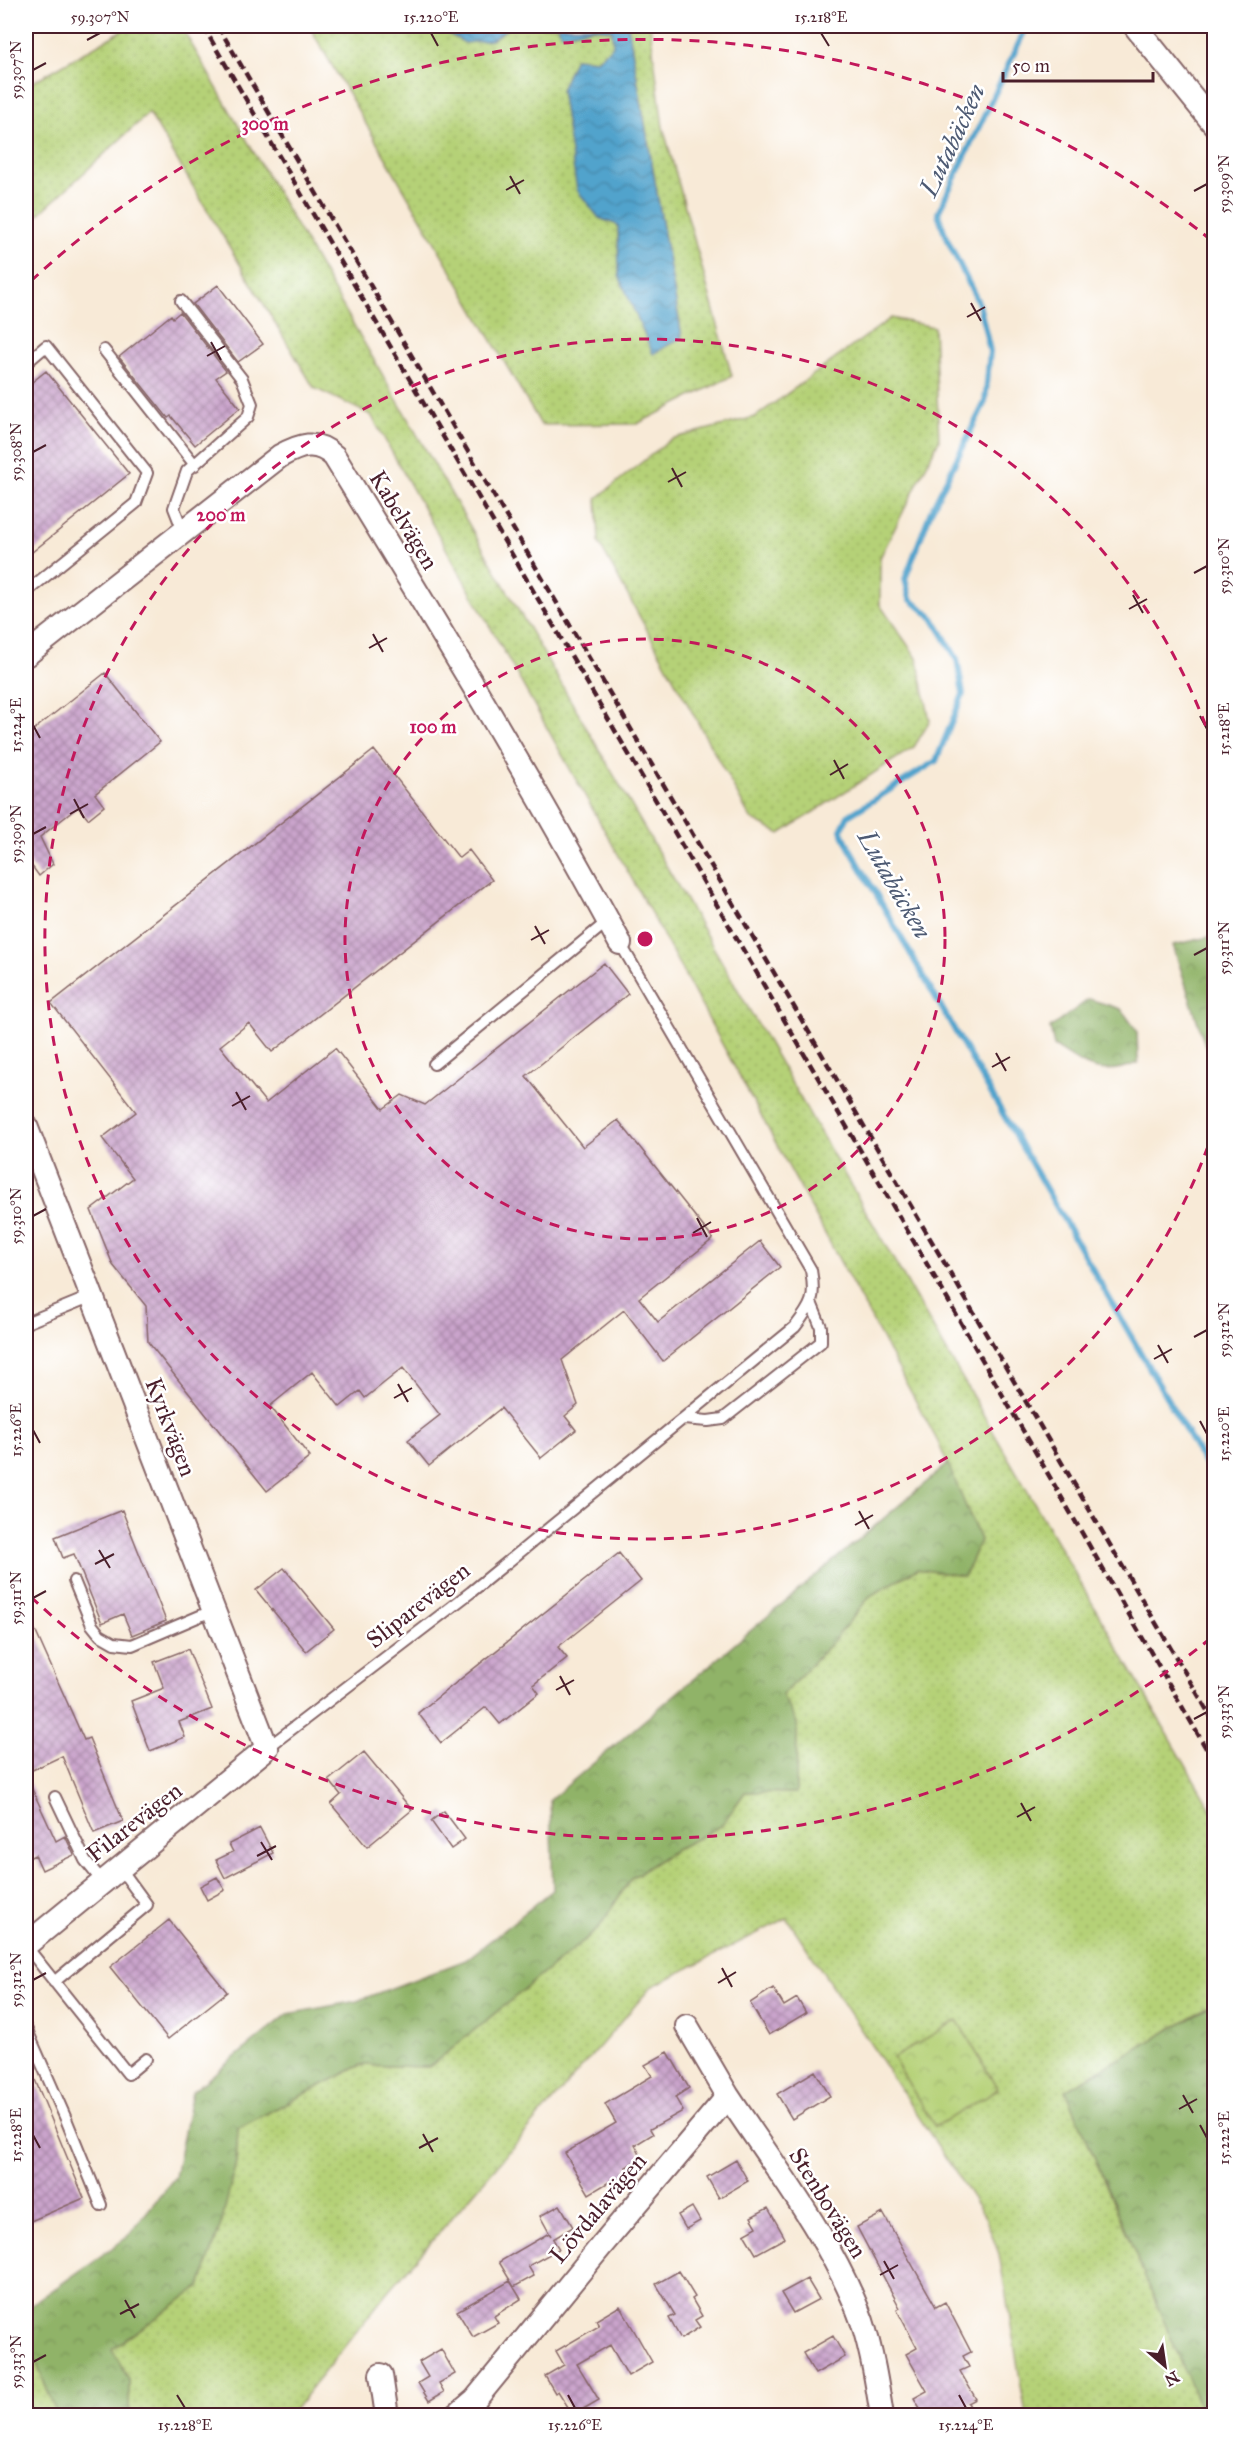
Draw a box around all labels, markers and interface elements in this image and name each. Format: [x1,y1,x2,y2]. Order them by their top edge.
text: 59.307°N [70,8,130,26]
text: 15.220°E [403,8,459,26]
text: 15.218°E [795,8,848,26]
text: 59.307°N [7,40,25,100]
scale bar [1003,45,1153,83]
text: 50 m [1012,55,1050,77]
water label: Lutabäcken [912,78,992,202]
text: 300 m [241,113,289,136]
text: 59.309°N [1215,154,1233,214]
text: 59.308°N [7,422,25,482]
street label: Kabelvägen [363,465,445,575]
text: 200 m [197,504,246,526]
text: 59.310°N [1215,537,1233,594]
text: 15.224°E [7,697,25,752]
text: 15.218°E [1215,702,1233,756]
text: 100 m [410,716,457,738]
text: 59.309°N [7,804,25,864]
water label: Lutabäcken [850,823,939,945]
text: 59.311°N [1215,921,1233,975]
centre of rings [635,929,655,949]
text: 59.310°N [7,1187,25,1244]
text: 59.312°N [1215,1302,1233,1358]
street label: Kyrkvägen [139,1373,203,1481]
text: 15.226°E [7,1403,25,1457]
text: 15.220°E [1215,1406,1233,1462]
street label: Sliparevägen [360,1555,476,1655]
text: 59.311°N [7,1571,25,1625]
text: 59.313°N [1215,1685,1233,1739]
street label: Filarevägen [80,1775,188,1869]
text: 59.312°N [7,1952,25,2008]
text: 15.228°E [7,2108,25,2162]
text: 15.222°E [1215,2111,1233,2165]
street label: Stenbovägen [782,2142,874,2264]
street label: Lövdalavägen [543,2146,653,2270]
text: 59.313°N [7,2335,25,2389]
north arrow [1135,2336,1195,2396]
text: N [1161,2367,1183,2390]
text: 15.228°E [158,2416,212,2434]
text: 15.226°E [548,2416,602,2434]
text: 15.224°E [939,2416,994,2434]

